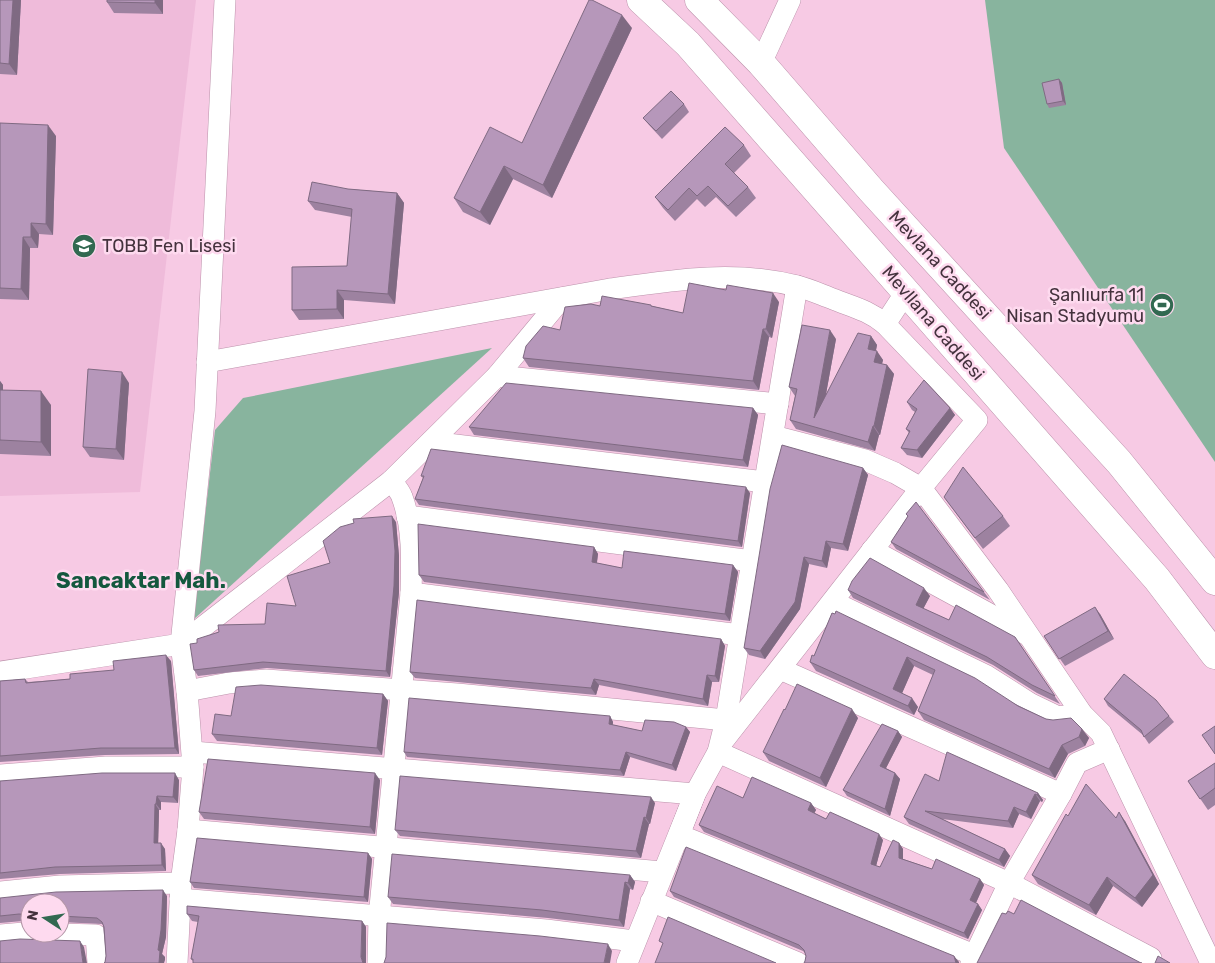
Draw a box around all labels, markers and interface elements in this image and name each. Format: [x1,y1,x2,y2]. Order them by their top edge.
street label: Mevlana Caddesi [884,206,996,324]
school or university icon: TOBB Fen Lisesi [71,233,97,259]
place label: TOBB Fen Lisesi [102,235,236,257]
street label: Mevllana Caddesi [877,261,989,385]
place label: Şanlıurfa 11 Nisan Stadyumu [1006,284,1144,327]
sports icon: Şanlıurfa 11 Nisan Stadyumu [1149,292,1175,318]
district label: Sancaktar Mah. [56,567,226,594]
north arrow [20,893,70,943]
text: N [23,909,42,922]

